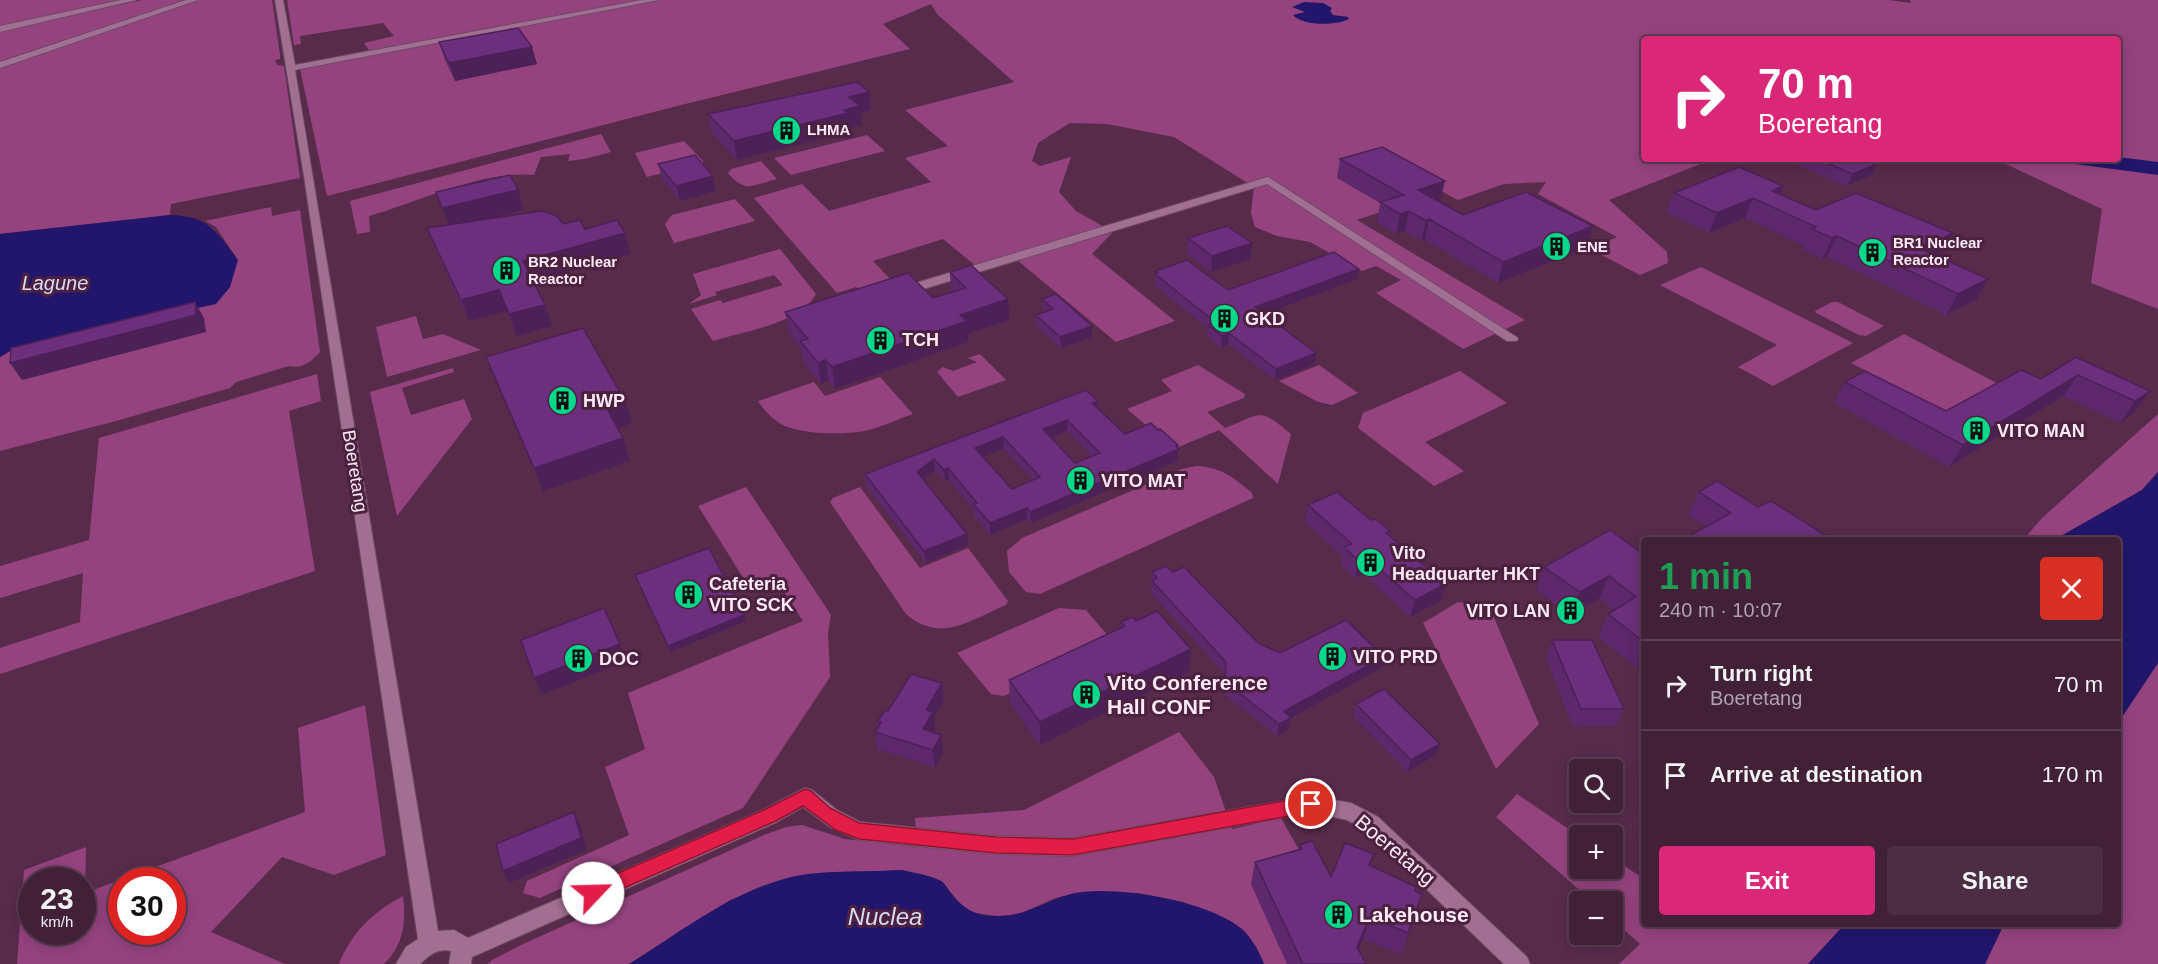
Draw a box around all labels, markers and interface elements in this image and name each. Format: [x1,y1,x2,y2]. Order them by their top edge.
icon: right [1659,60,1737,138]
text: 70 m [1758,60,1854,107]
text: Boeretang [1758,109,1883,139]
building icon: LHMA [770,114,802,146]
place label: LHMA [807,121,850,138]
building icon: ENE [1540,231,1572,263]
place label: BR1 Nuclear Reactor [1893,234,1982,268]
building icon: BR1 Nuclear Reactor [1856,236,1888,268]
place label: ENE [1577,238,1608,255]
place label: BR2 Nuclear Reactor [528,253,617,287]
building icon: BR2 Nuclear Reactor [491,255,523,287]
water label: Lagune [22,272,88,294]
building icon: GKD [1208,303,1240,335]
place label: GKD [1245,309,1285,329]
building icon: TCH [865,324,897,356]
place label: TCH [902,330,939,350]
building icon: HWP [546,385,578,417]
place label: HWP [583,391,625,411]
building icon: VITO MAN [1960,415,1992,447]
place label: VITO MAN [1997,421,2085,441]
street label: Boeretang [339,428,371,514]
building icon: VITO MAT [1064,465,1096,497]
place label: VITO MAT [1101,471,1185,491]
place label: Vito Headquarter HKT [1392,543,1540,584]
building icon: Vito Headquarter HKT [1355,547,1387,579]
text: 1 min [1659,556,1753,597]
button: close [2040,557,2103,620]
place label: Cafeteria VITO SCK [709,574,794,615]
building icon: Cafeteria VITO SCK [672,578,704,610]
building icon: VITO LAN [1555,595,1587,627]
text: 240 m · 10:07 [1659,599,1782,621]
place label: VITO LAN [1466,601,1550,621]
building icon: VITO PRD [1316,641,1348,673]
building icon: DOC [562,643,594,675]
place label: VITO PRD [1353,647,1438,667]
place label: DOC [599,649,639,669]
text: Turn right [1710,661,1812,686]
icon: right [1659,669,1692,702]
place label: Vito Conference Hall CONF [1107,671,1268,718]
text: 70 m [2054,672,2103,697]
building icon: Vito Conference Hall CONF [1070,679,1102,711]
text: Boeretang [1710,687,1802,709]
map controls [1569,759,1623,945]
button: search [1569,759,1623,813]
icon: arrive [1659,759,1692,792]
text: Arrive at destination [1710,762,1923,787]
text: 170 m [2042,762,2103,787]
pin [1285,778,1336,829]
icon: arrive [1294,787,1327,820]
street label: Boeretang [1351,810,1440,890]
button: + [1569,825,1623,879]
button: Exit [1659,846,1875,915]
button: Share [1887,846,2103,915]
position arrow [561,861,625,925]
speed limit sign: 30 [108,867,186,945]
text: 23 [40,882,74,915]
button: − [1569,891,1623,945]
building icon: Lakehouse [1322,899,1354,931]
water label: Nuclea [848,903,922,930]
place label: Lakehouse [1359,903,1469,926]
text: km/h [41,913,73,930]

